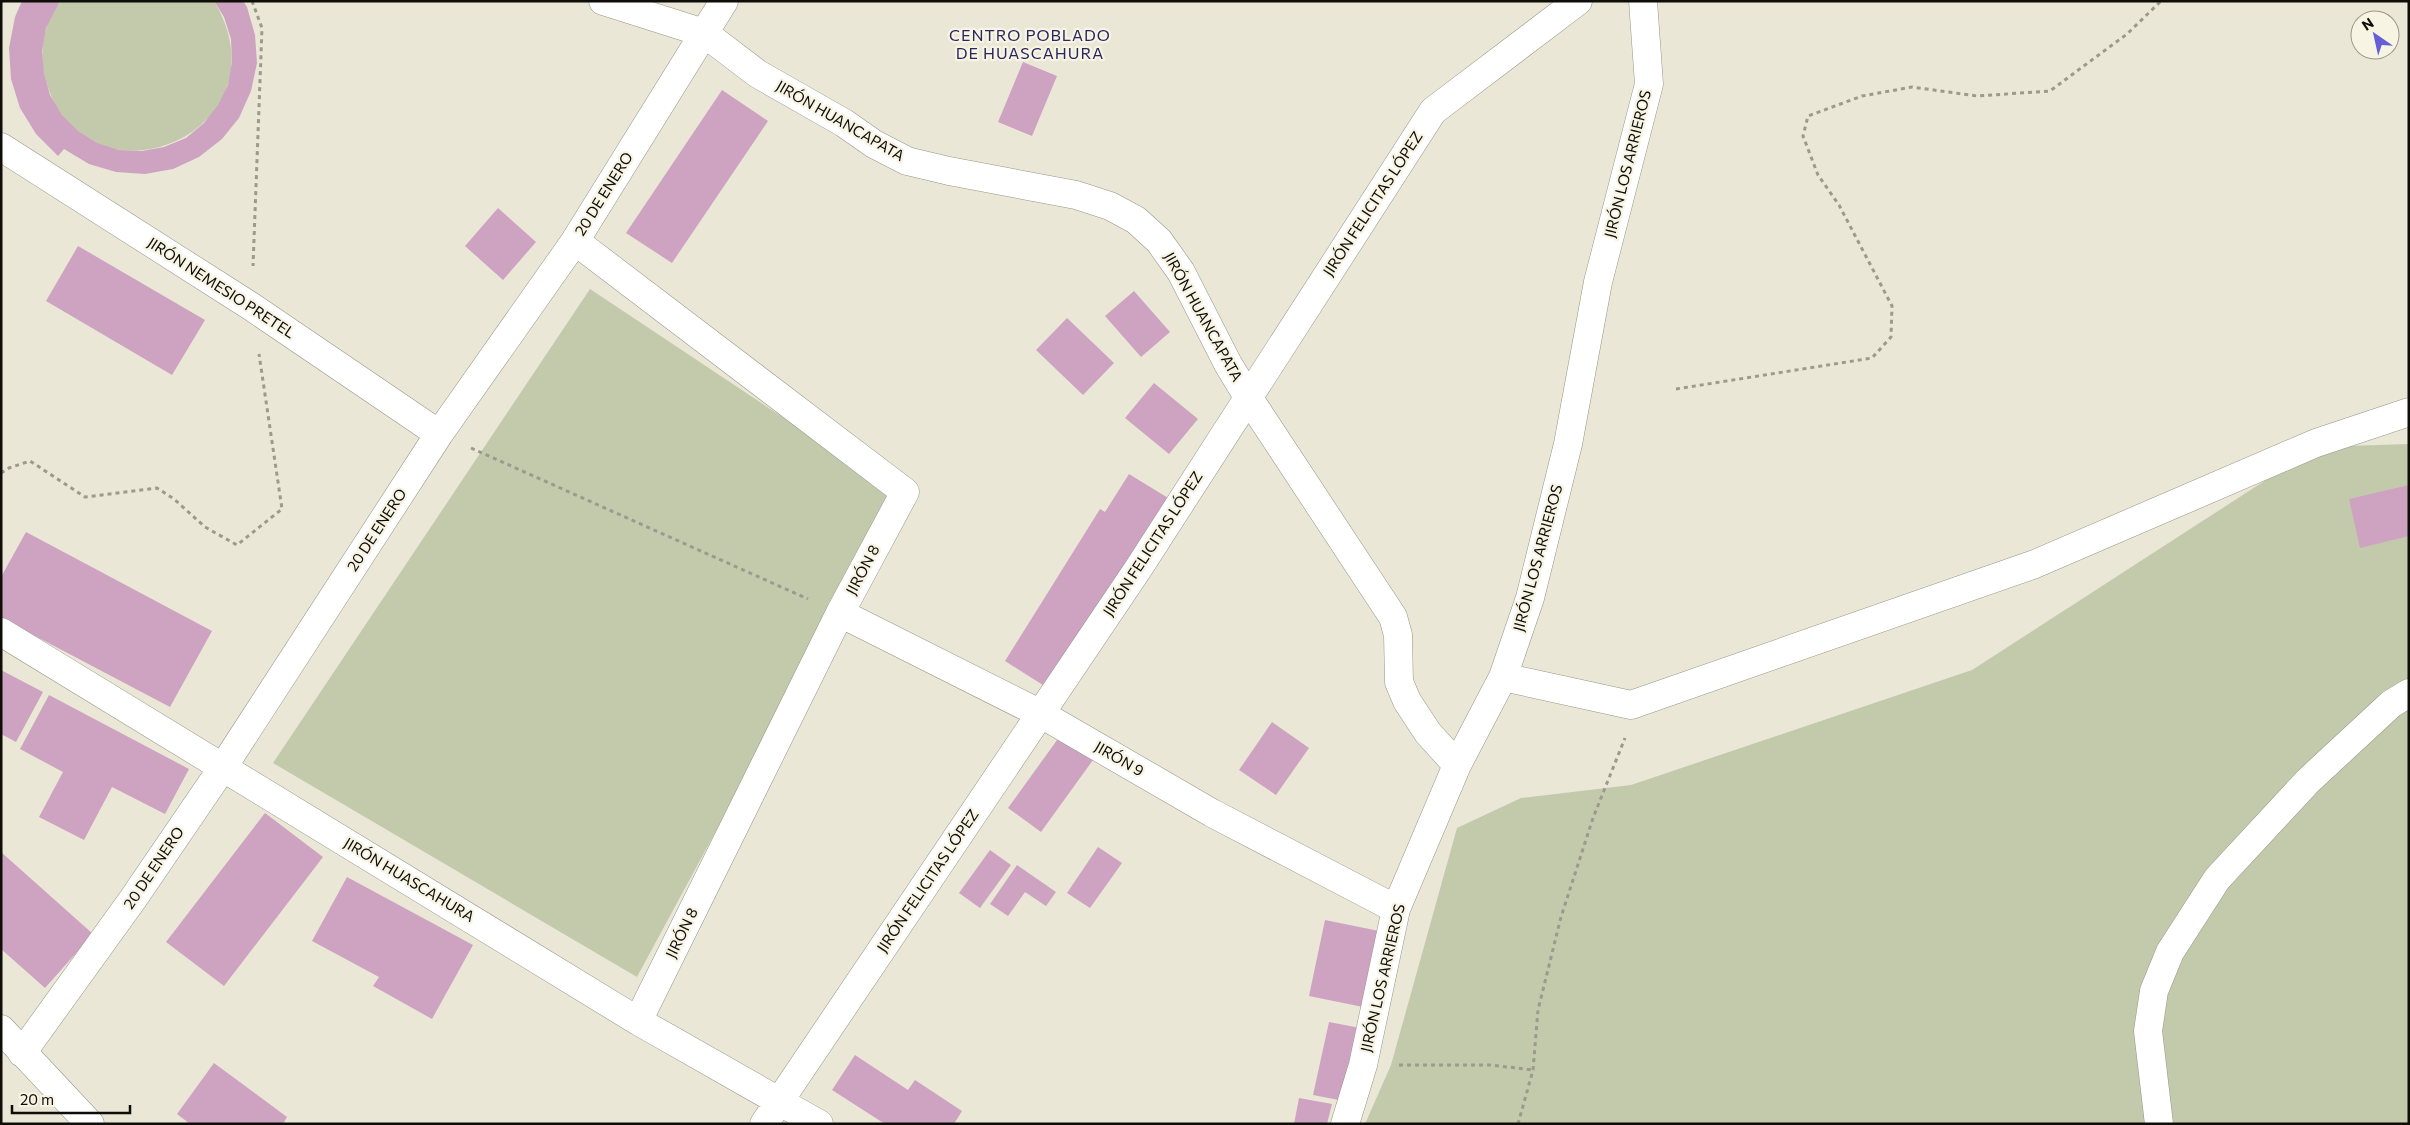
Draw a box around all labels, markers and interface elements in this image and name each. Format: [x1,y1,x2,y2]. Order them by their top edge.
north arrow [2350,10,2400,60]
text: N [2358,14,2377,34]
district label: CENTRO POBLADO DE HUASCAHURA [949,25,1111,62]
street label: JIRÓN HUANCAPATA [773,75,908,164]
street label: JIRÓN LOS ARRIEROS [1599,88,1654,239]
street label: JIRÓN FELICITAS LÓPEZ [1318,127,1426,279]
street label: 20 DE ENERO [570,148,636,239]
street label: JIRÓN NEMESIO PRETEL [145,232,299,342]
street label: JIRÓN HUANCAPATA [1161,248,1248,384]
street label: JIRÓN FELICITAS LÓPEZ [1098,467,1206,619]
street label: JIRÓN LOS ARRIEROS [1508,482,1565,633]
street label: 20 DE ENERO [343,485,410,574]
street label: JIRÓN 8 [841,541,883,598]
street label: JIRÓN 9 [1092,736,1148,779]
street label: JIRÓN FELICITAS LÓPEZ [872,805,982,955]
street label: 20 DE ENERO [119,823,187,912]
street label: JIRÓN HUASCAHURA [341,832,478,925]
street label: JIRÓN LOS ARRIEROS [1355,902,1408,1054]
street label: JIRÓN 8 [660,904,701,961]
scale bar [12,1082,130,1114]
text: 20 m [20,1090,54,1108]

